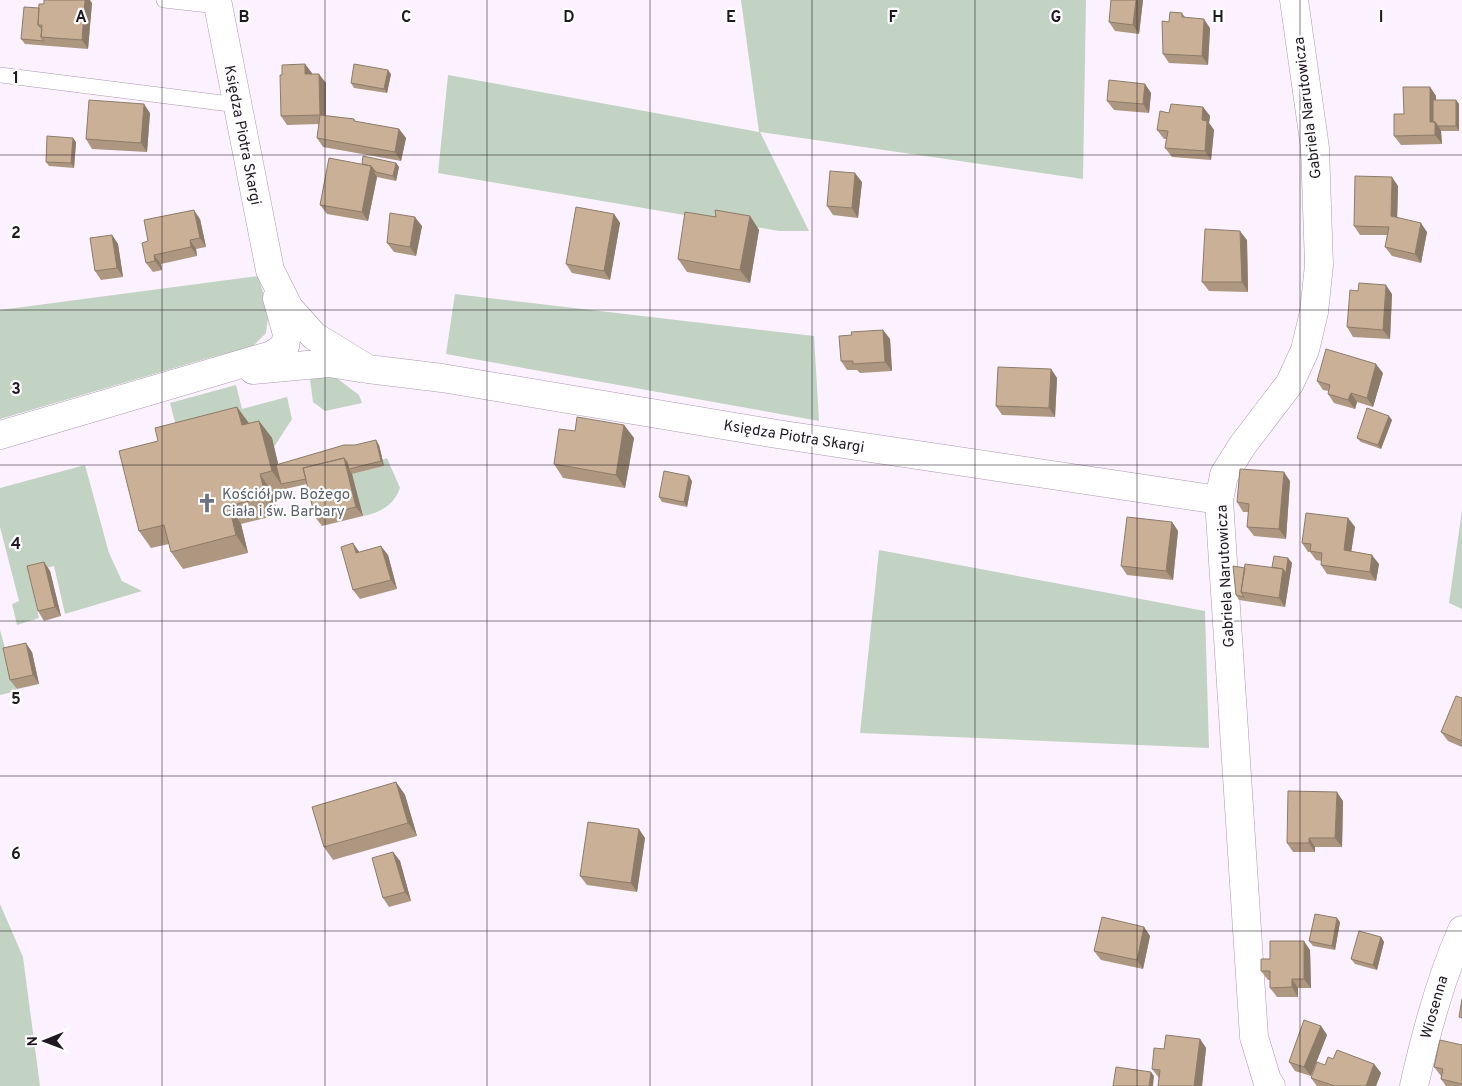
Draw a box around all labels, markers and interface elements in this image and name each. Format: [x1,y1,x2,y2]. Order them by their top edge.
text: A [75,8,87,28]
text: B [238,8,250,28]
text: C [401,8,411,28]
text: D [563,8,575,28]
text: E [726,8,736,28]
text: F [888,8,898,28]
text: G [1051,8,1061,28]
text: H [1212,8,1224,28]
text: I [1379,8,1383,28]
street label: Gabriela Narutowicza [1290,36,1327,180]
street label: Księdza Piotra Skargi [219,64,264,207]
text: 1 [13,69,19,89]
text: 2 [11,224,21,244]
text: 3 [11,380,21,400]
street label: Księdza Piotra Skargi [722,417,865,458]
place label: Kościół pw. Bożego Ciała i św. Barbary [222,486,350,522]
church icon: Kościół pw. Bożego Ciała i św. Barbary [196,492,218,514]
street label: Gabriela Narutowicza [1213,504,1240,648]
text: 4 [11,535,21,555]
text: 5 [11,690,21,710]
text: 6 [11,845,21,865]
street label: Wiosenna [1417,974,1454,1041]
north arrow [20,1016,70,1066]
text: N [25,1036,42,1046]

